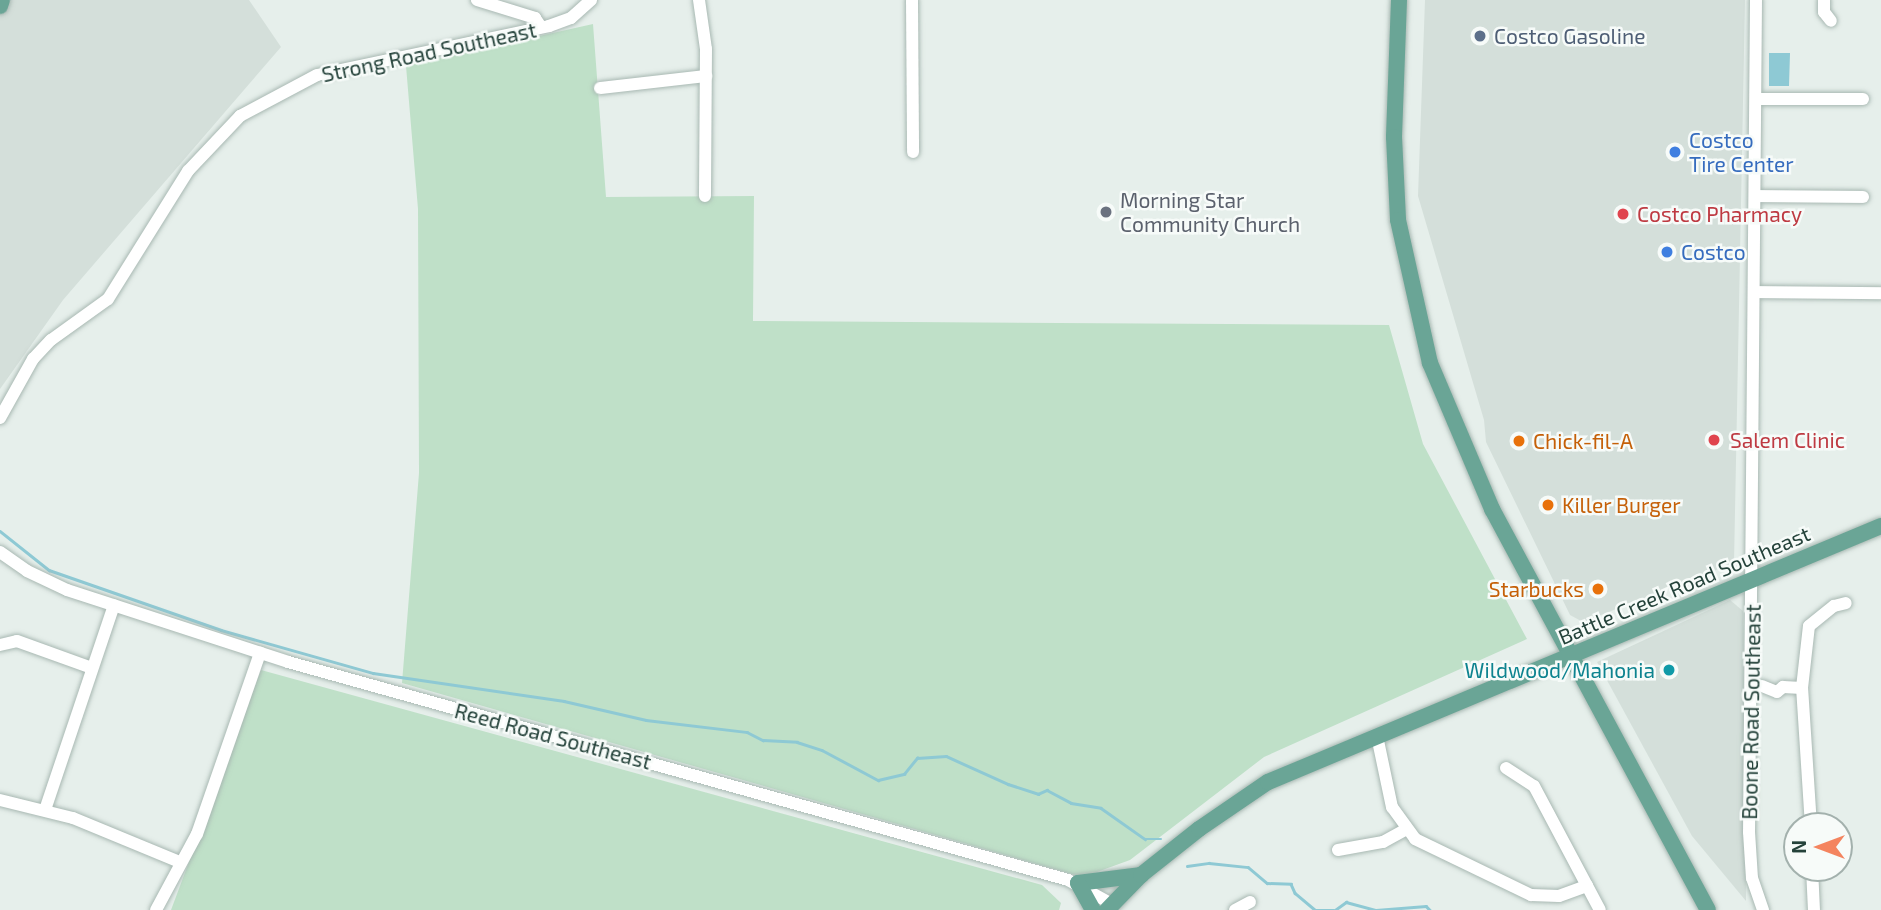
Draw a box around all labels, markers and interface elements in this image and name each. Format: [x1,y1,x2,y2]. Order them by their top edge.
street label: Strong Road Southeast [319,17,539,87]
place label: Costco Gasoline [1494,23,1646,49]
marker: Costco Gasoline [1472,28,1488,44]
place label: Costco Tire Center [1689,127,1794,177]
marker: Costco Tire Center [1667,144,1683,160]
place label: Morning Star Community Church [1120,187,1301,237]
place label: Costco Pharmacy [1637,201,1802,227]
marker: Morning Star Community Church [1098,204,1114,220]
marker: Costco Pharmacy [1615,206,1631,222]
place label: Costco [1681,239,1746,265]
marker: Costco [1659,244,1675,260]
place label: Salem Clinic [1730,427,1845,453]
place label: Chick-fil-A [1533,428,1633,454]
marker: Salem Clinic [1704,430,1724,450]
marker: Chick-fil-A [1511,433,1527,449]
place label: Killer Burger [1562,492,1681,518]
marker: Killer Burger [1540,497,1556,513]
street label: Battle Creek Road Southeast [1554,520,1814,650]
place label: Starbucks [1489,576,1584,602]
marker: Starbucks [1590,581,1606,597]
street label: Boone Road Southeast [1737,604,1765,820]
place label: Wildwood/Mahonia [1465,657,1655,683]
marker: Wildwood/Mahonia [1661,662,1677,678]
street label: Reed Road Southeast [452,698,654,774]
north arrow [1783,812,1853,882]
text: N [1787,840,1810,854]

